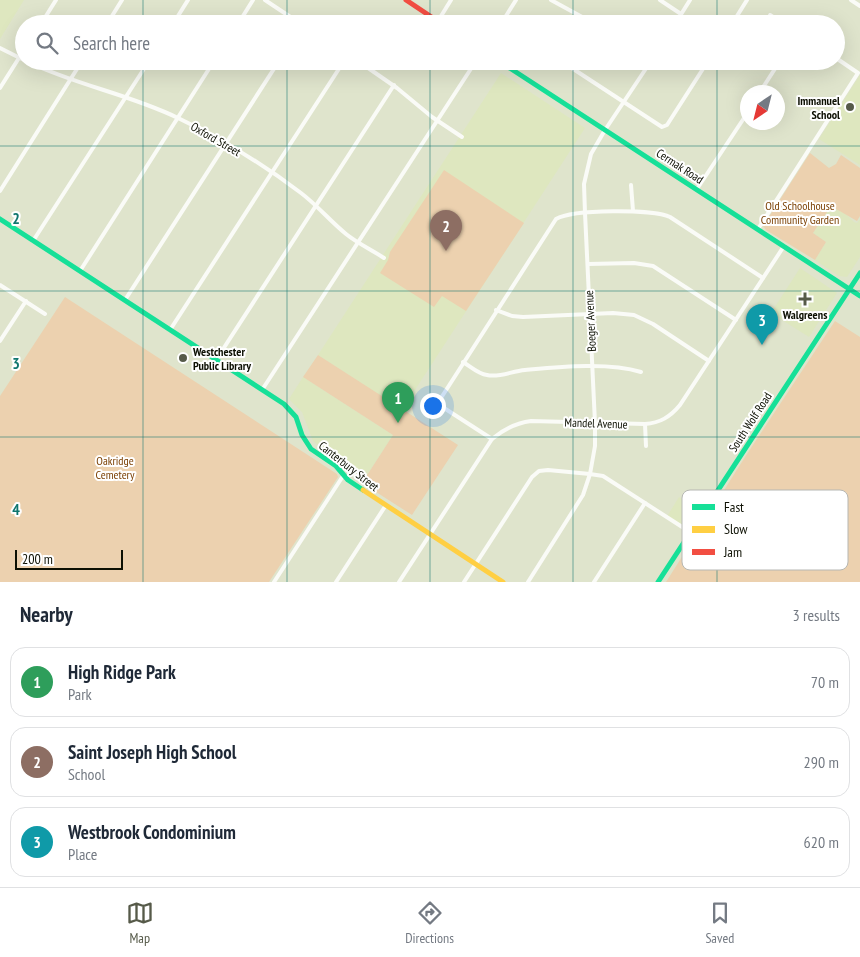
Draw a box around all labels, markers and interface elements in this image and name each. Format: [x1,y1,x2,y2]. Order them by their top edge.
search box [15,15,845,70]
icon: search [33,29,61,57]
text: Search here [73,31,150,55]
north arrow [740,85,785,130]
place label: Immanuel School [797,93,840,122]
marker: Immanuel School [844,101,856,113]
street label: Oxford Street [188,119,244,160]
street label: Cermak Road [654,145,706,187]
park label: Old Schoolhouse Community Garden [761,198,839,227]
text: 2 [12,208,20,228]
pin: 2 [430,210,462,251]
street label: Boeger Avenue [581,290,599,352]
marker: Walgreens [799,293,811,305]
pin: 3 [746,304,778,345]
place label: Walgreens [782,307,827,322]
place label: Westchester Public Library [192,344,251,373]
marker: Westchester Public Library [177,352,189,364]
text: 3 [12,353,20,373]
pin: 1 [382,382,414,423]
street label: South Wolf Road [725,389,775,455]
your location [420,393,446,419]
street label: Mandel Avenue [564,414,628,432]
street label: Canterbury Street [316,438,383,495]
park label: Oakridge Cemetery [96,453,135,482]
legend [682,490,848,570]
text: Fast [724,498,744,516]
text: 4 [12,499,20,519]
text: Slow [724,520,748,538]
text: Jam [723,543,742,561]
scale bar [15,547,122,570]
text: 200 m [22,550,53,568]
text: Nearby [20,601,73,628]
text: 3 results [793,605,840,625]
text: High Ridge Park [68,660,176,684]
text: 1 [33,672,41,692]
text: 70 m [811,672,839,692]
text: Park [68,684,92,704]
text: Saint Joseph High School [68,740,236,764]
text: 2 [33,752,41,772]
text: 290 m [804,752,839,772]
text: School [68,764,105,784]
text: Westbrook Condominium [68,820,236,844]
text: 3 [33,832,41,852]
text: 620 m [804,832,839,852]
text: Place [68,844,97,864]
tab: Map [126,899,154,947]
tab: Directions [405,899,454,947]
tab: Saved [705,899,734,947]

